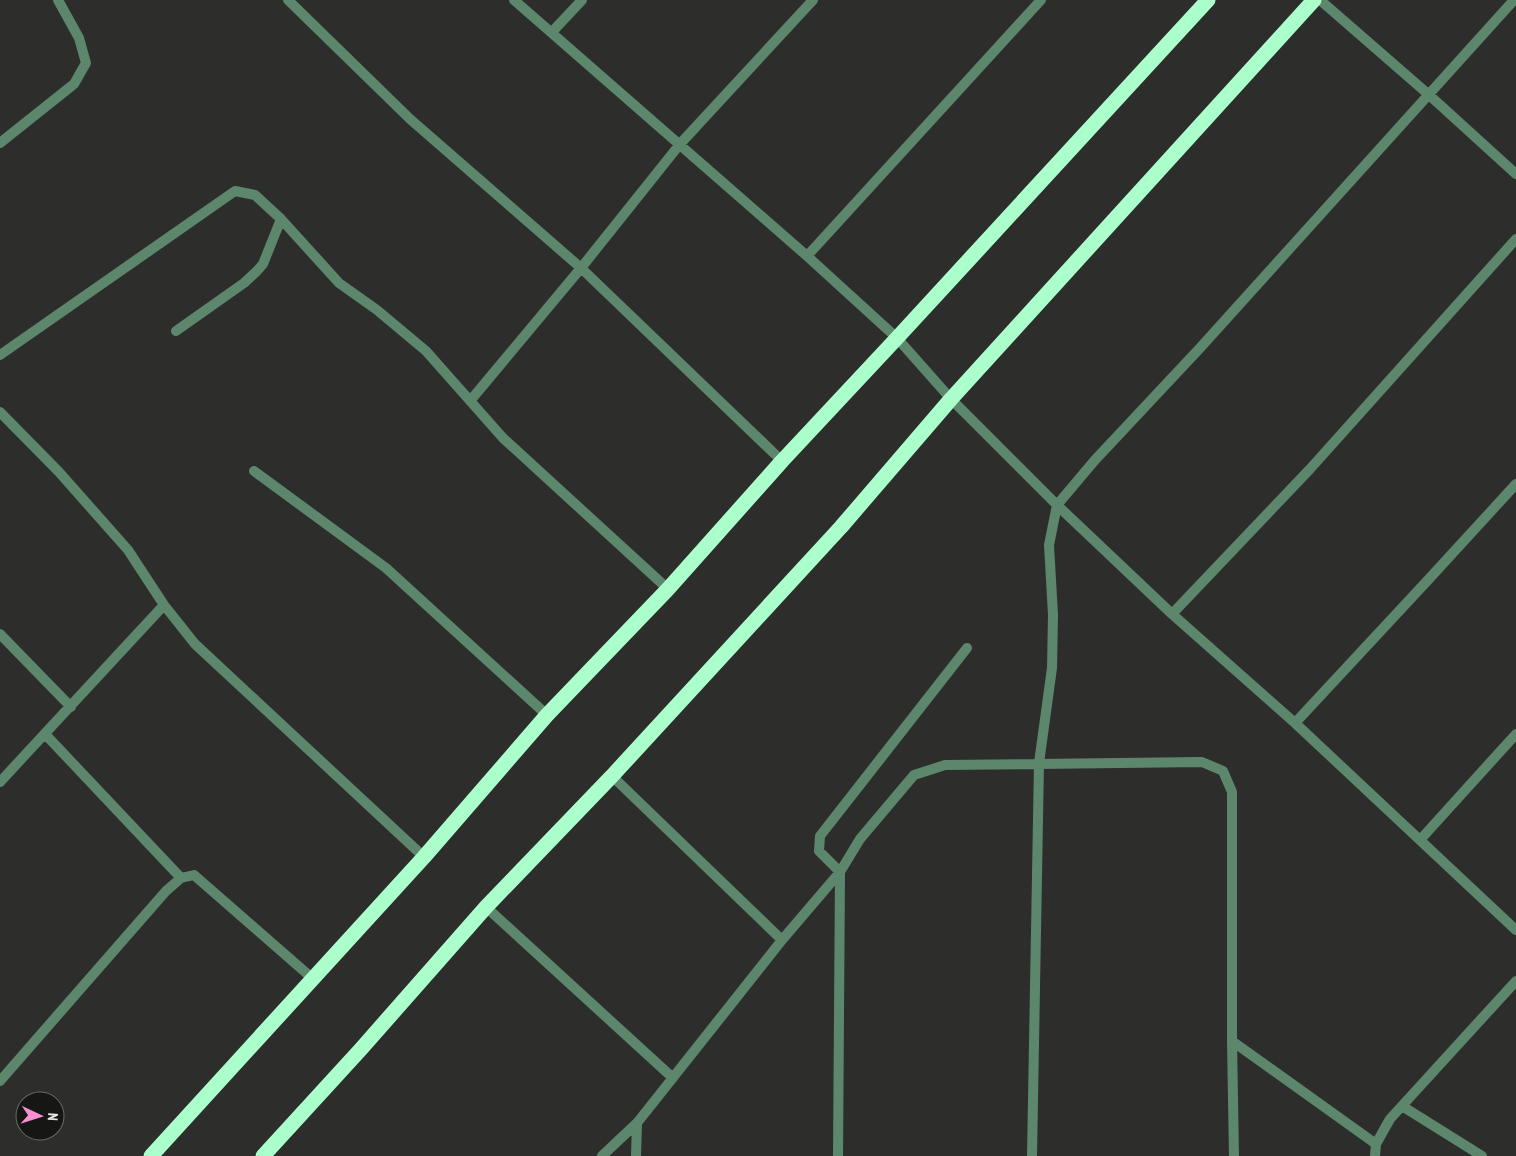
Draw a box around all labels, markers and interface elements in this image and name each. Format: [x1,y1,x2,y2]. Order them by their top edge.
north arrow [15,1091,65,1141]
text: N [44,1113,62,1121]

